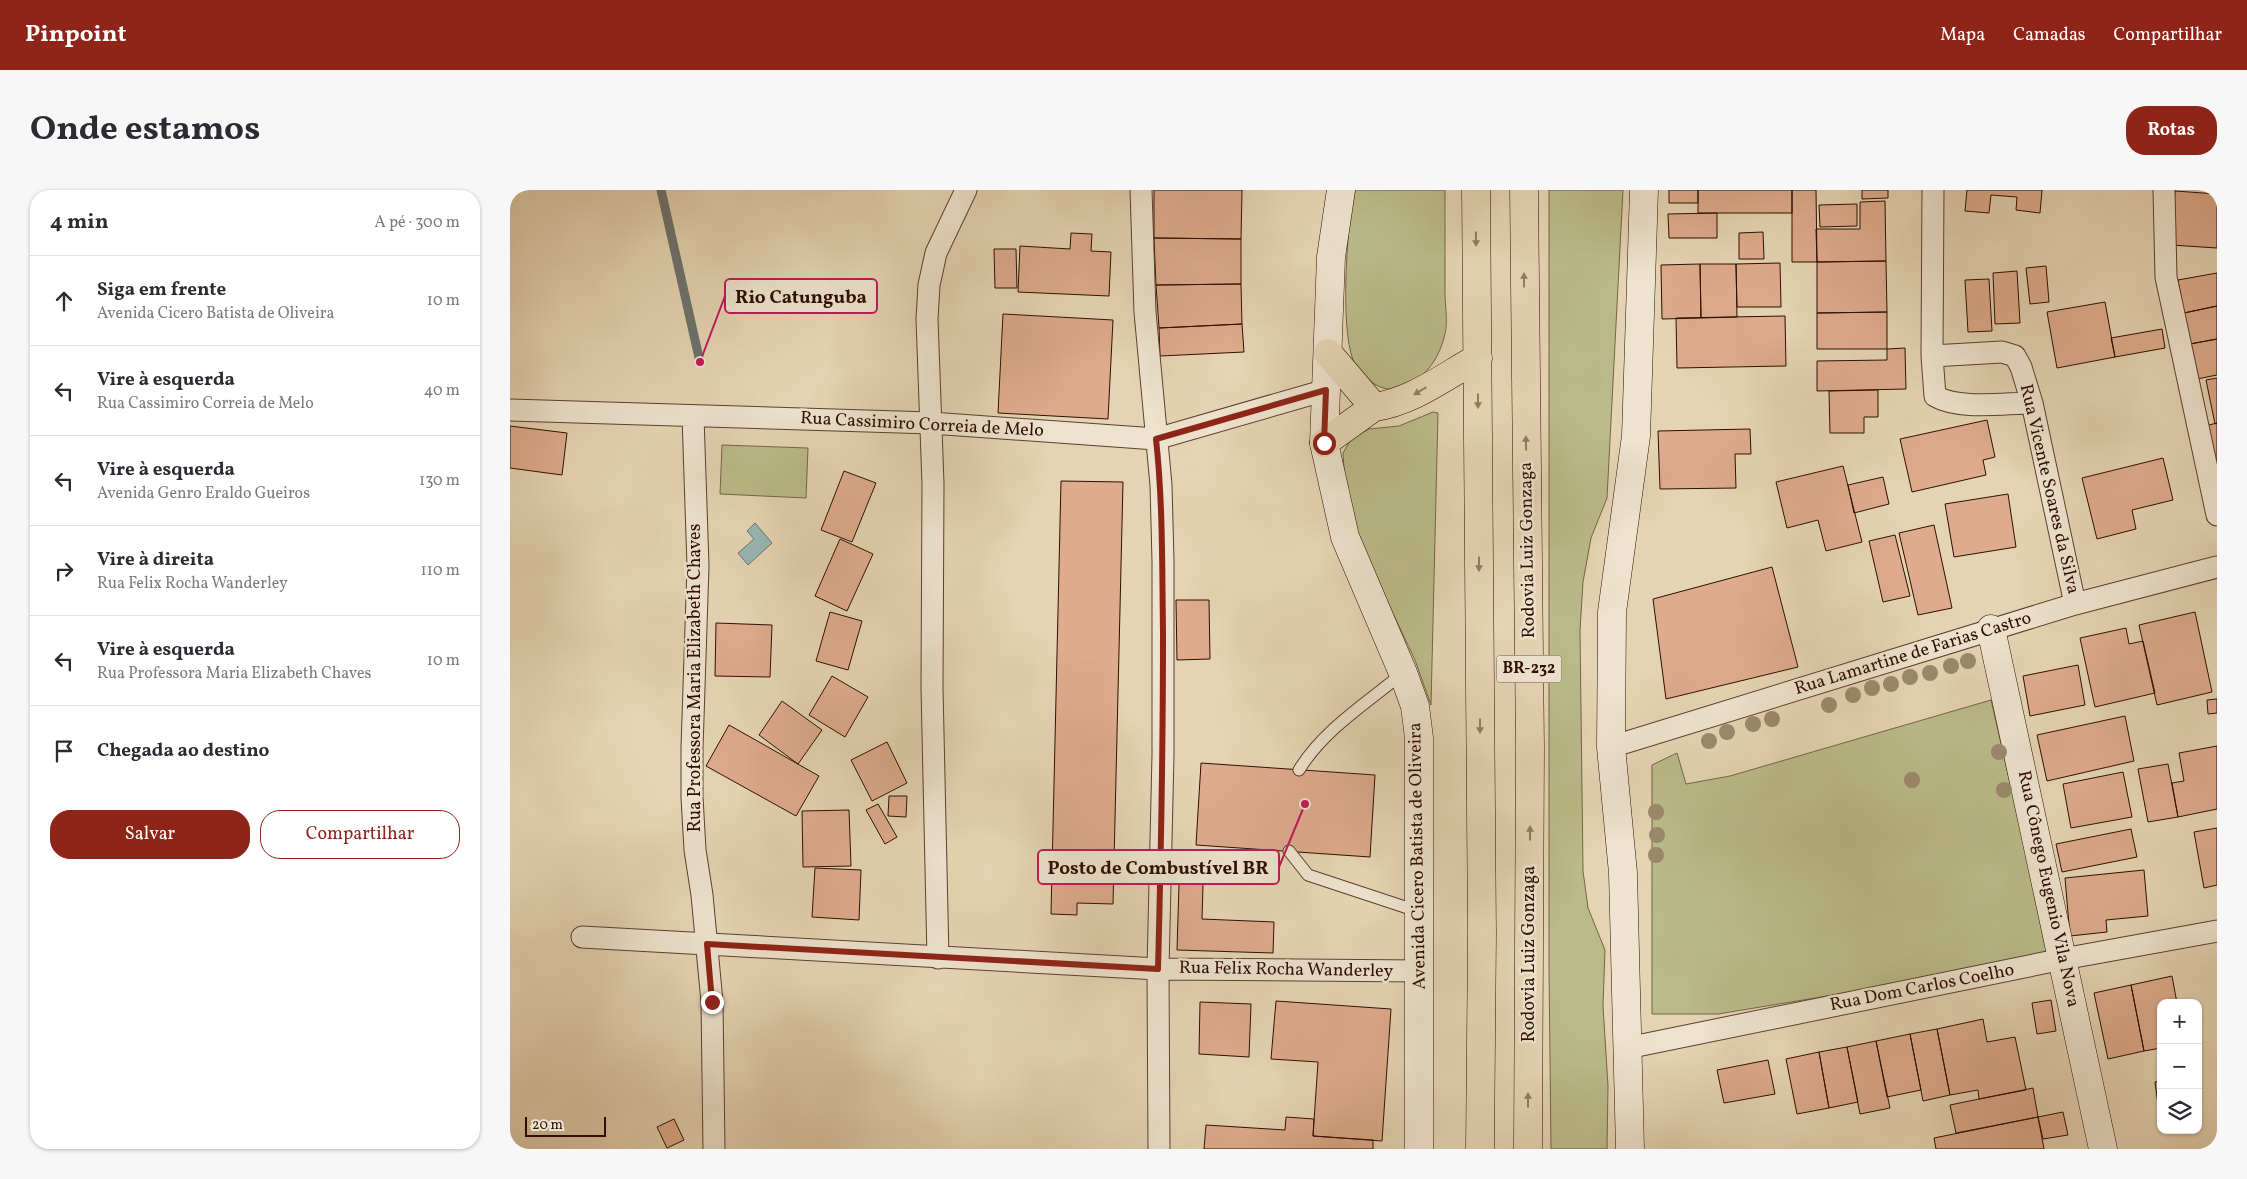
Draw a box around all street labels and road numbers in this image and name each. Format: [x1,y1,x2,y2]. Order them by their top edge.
street label: Rua Vicente Soares da Silva [2013,382,2085,596]
street label: Rua Cassimiro Correia de Melo [800,406,1044,444]
street label: Rodovia Luiz Gonzaga [1514,462,1542,638]
street label: Rua Professora Maria Elizabeth Chaves [683,524,708,832]
street label: Rua Lamartine de Farias Castro [1791,606,2035,702]
road number: BR-232 [1496,656,1562,682]
street label: Avenida Cicero Batista de Oliveira [1403,722,1433,990]
street label: Rua Cônego Eugenio Vila Nova [2011,768,2085,1010]
street label: Rodovia Luiz Gonzaga [1517,866,1542,1042]
street label: Rua Felix Rocha Wanderley [1178,956,1394,984]
street label: Rua Dom Carlos Coelho [1828,958,2016,1018]

